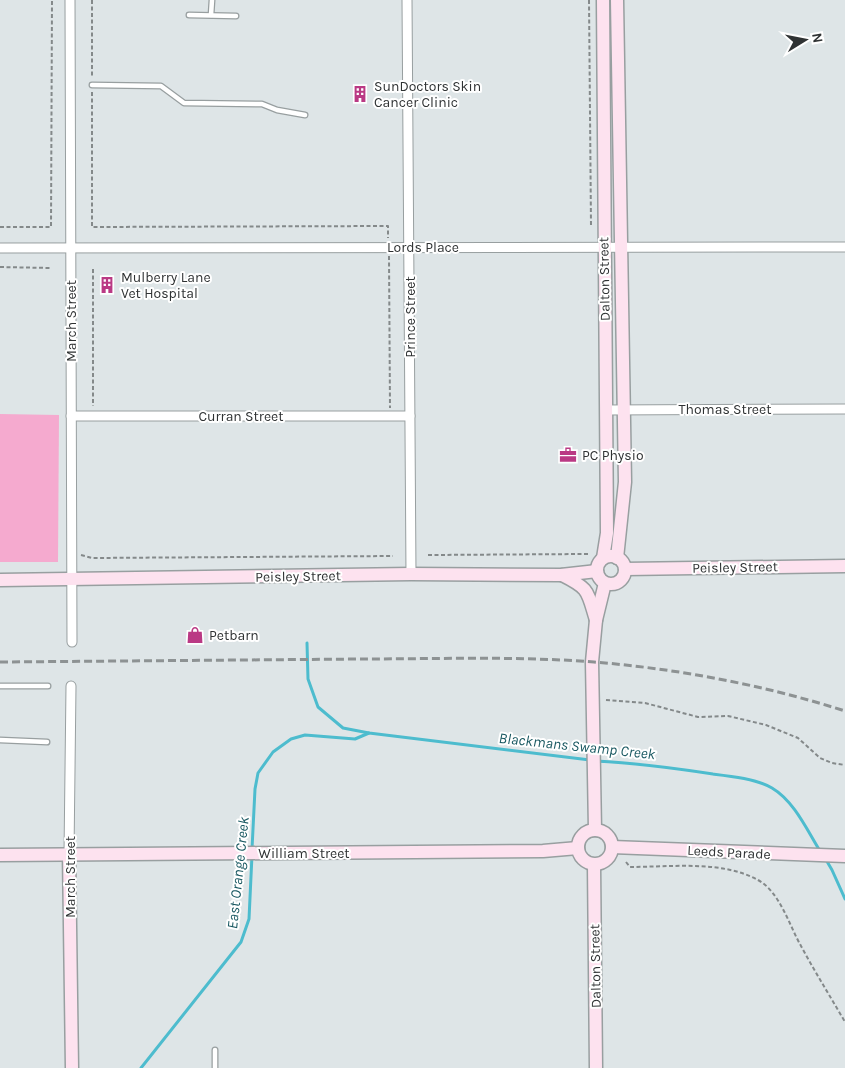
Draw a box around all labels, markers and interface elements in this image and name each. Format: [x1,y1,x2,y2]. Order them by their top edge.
north arrow [780,15,830,65]
text: N [808,31,827,44]
place label: SunDoctors Skin Cancer Clinic [374,78,481,111]
building icon: SunDoctors Skin Cancer Clinic [350,84,370,104]
street label: Dalton Street [595,237,614,321]
street label: Lords Place [387,239,459,256]
place label: Mulberry Lane Vet Hospital [121,269,211,302]
building icon: Mulberry Lane Vet Hospital [97,275,117,295]
street label: Prince Street [402,276,419,358]
street label: March Street [63,280,80,362]
street label: Thomas Street [678,401,772,418]
street label: Curran Street [198,408,284,425]
office icon: PC Physio [558,445,578,465]
place label: PC Physio [582,447,644,464]
street label: Peisley Street [692,558,778,577]
street label: Peisley Street [255,567,341,586]
shop icon: Petbarn [185,625,205,645]
place label: Petbarn [209,627,259,644]
water label: Blackmans Swamp Creek [498,729,656,763]
water label: East Orange Creek [223,816,253,930]
street label: March Street [62,836,79,918]
street label: Leeds Parade [687,842,771,863]
street label: William Street [258,845,350,862]
street label: Dalton Street [586,924,605,1008]

